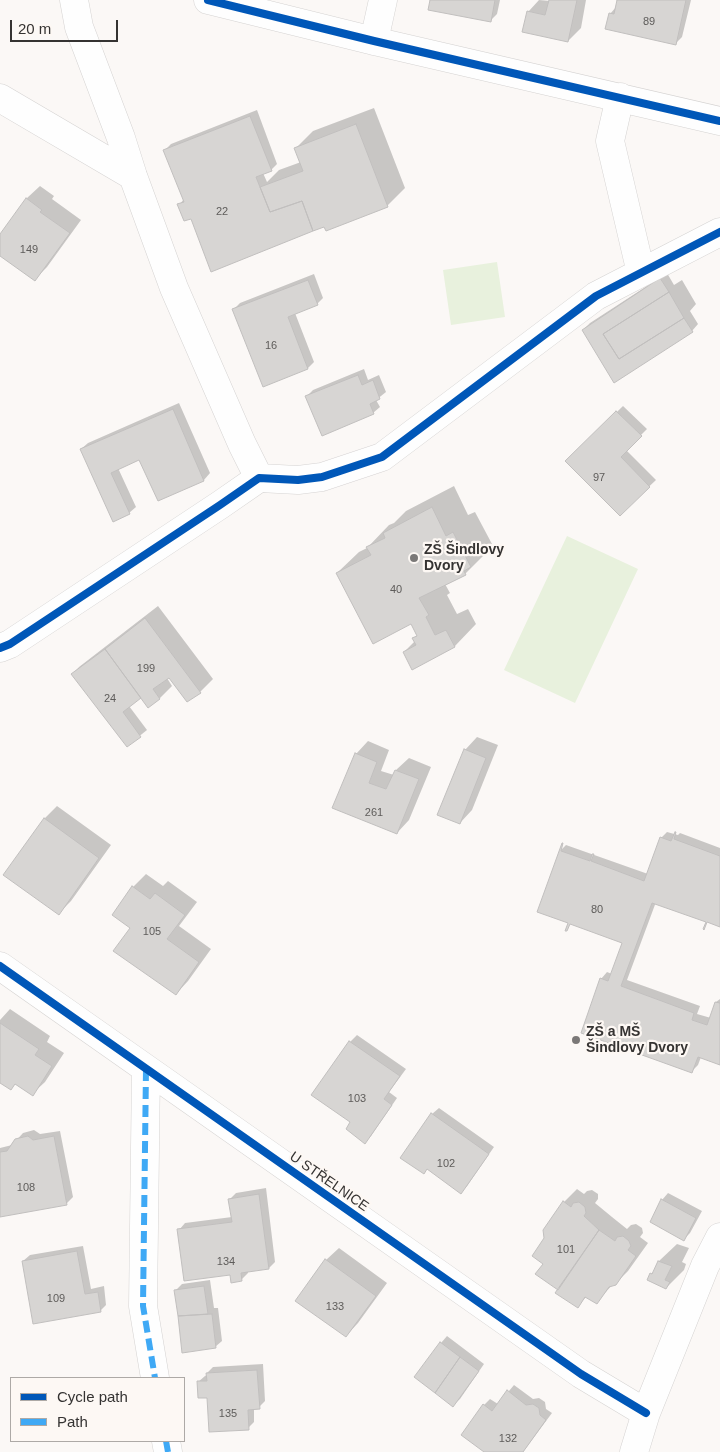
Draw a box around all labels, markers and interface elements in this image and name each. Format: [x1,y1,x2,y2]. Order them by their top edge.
scale bar [12,10,120,42]
house number: 89 [643,15,655,29]
text: 20 m [18,20,51,37]
house number: 22 [216,205,228,219]
house number: 149 [20,243,38,257]
house number: 16 [265,339,277,353]
house number: 97 [593,471,605,485]
place label: ZŠ Šindlovy Dvory [424,542,504,574]
marker: ZŠ Šindlovy Dvory [408,552,420,564]
house number: 40 [390,583,402,597]
house number: 199 [137,662,155,676]
house number: 24 [104,692,116,706]
house number: 261 [365,806,383,820]
house number: 80 [591,903,603,917]
house number: 105 [143,925,161,939]
place label: ZŠ a MŠ Šindlovy Dvory [586,1024,688,1056]
marker: ZŠ a MŠ Šindlovy Dvory [570,1034,582,1046]
house number: 103 [348,1092,366,1106]
street label: U STŘELNICE [286,1149,372,1215]
house number: 102 [437,1157,455,1171]
house number: 108 [17,1181,35,1195]
house number: 101 [557,1243,575,1257]
house number: 134 [217,1255,235,1269]
house number: 109 [47,1292,65,1306]
house number: 133 [326,1300,344,1314]
legend [10,1377,185,1442]
text: Cycle path [57,1388,128,1405]
house number: 135 [219,1407,237,1421]
text: Path [57,1413,88,1430]
house number: 132 [499,1432,517,1446]

